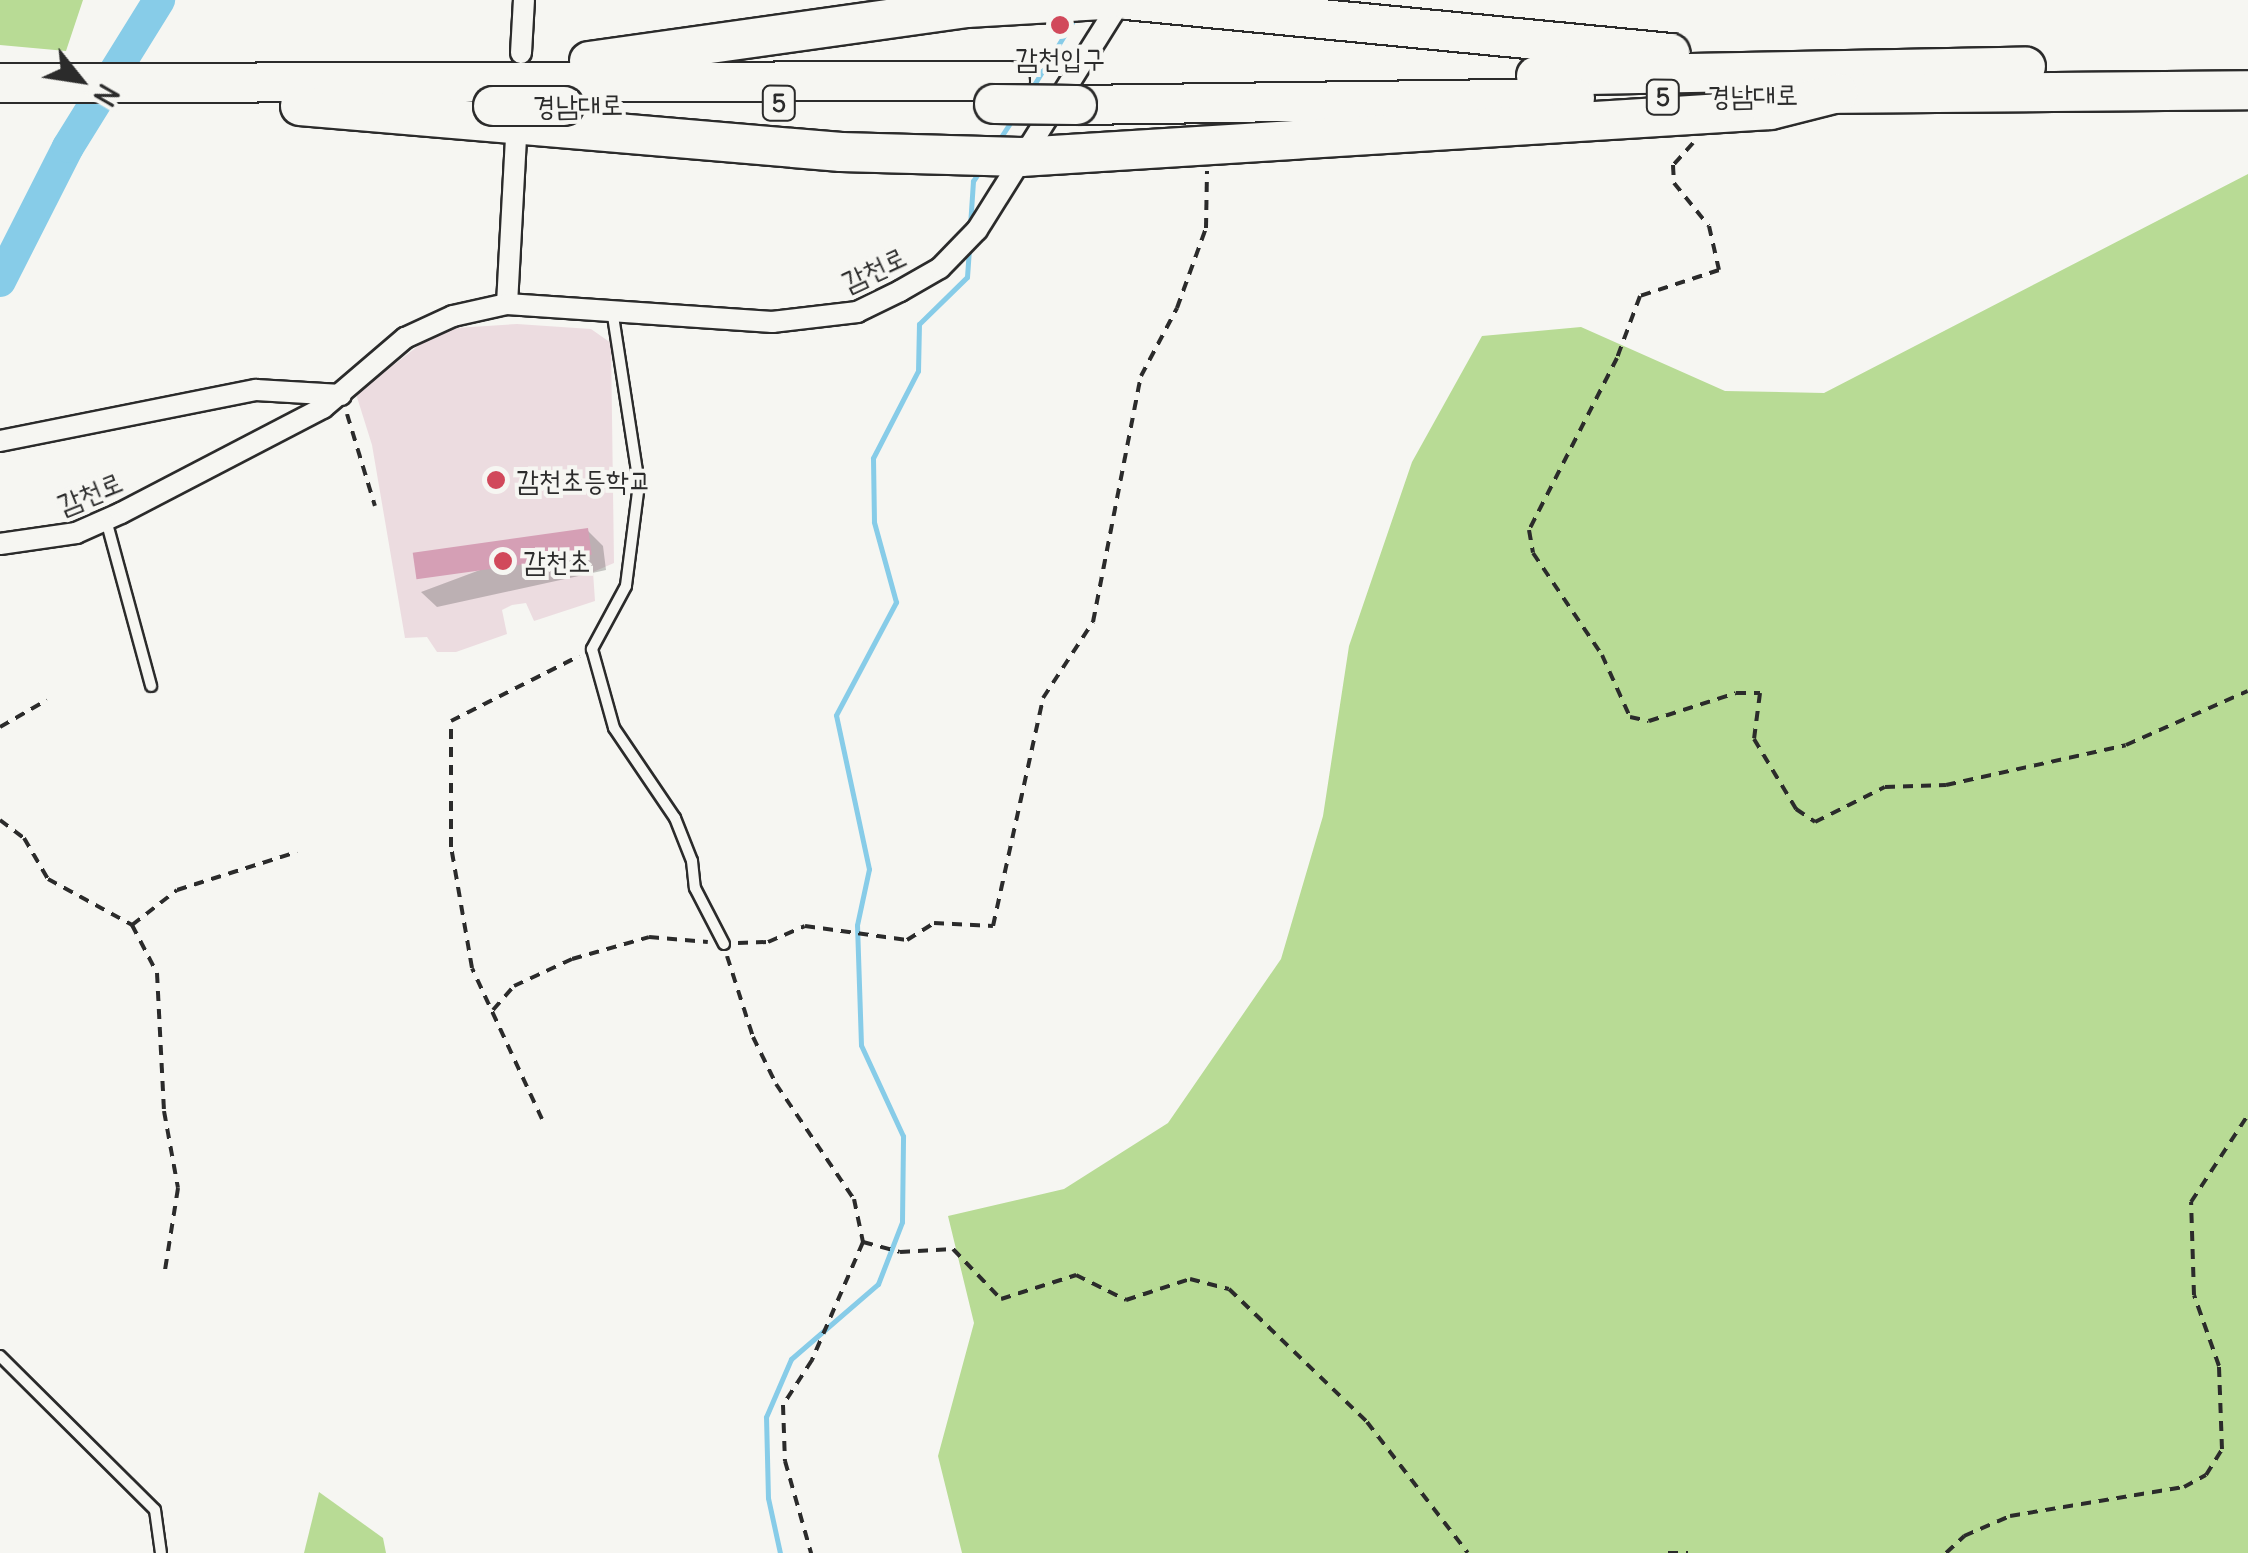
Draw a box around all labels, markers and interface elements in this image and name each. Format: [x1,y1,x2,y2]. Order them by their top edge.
marker: 감천입구 [1049,14,1071,36]
north arrow [30,30,130,130]
place label: 감천입구 [1015,41,1105,75]
road number: 5 [1646,77,1680,117]
street label: 경남대로 [1708,77,1798,113]
text: N [86,78,126,112]
road number: 5 [762,83,796,123]
street label: 경남대로 [533,87,623,123]
street label: 감천로 [836,239,912,299]
place label: 감천초등학교 [516,463,651,497]
street label: 감천로 [52,465,128,521]
marker: 감천초등학교 [485,469,507,491]
place label: 감천초 [523,544,591,578]
marker: 감천초 [492,550,514,572]

